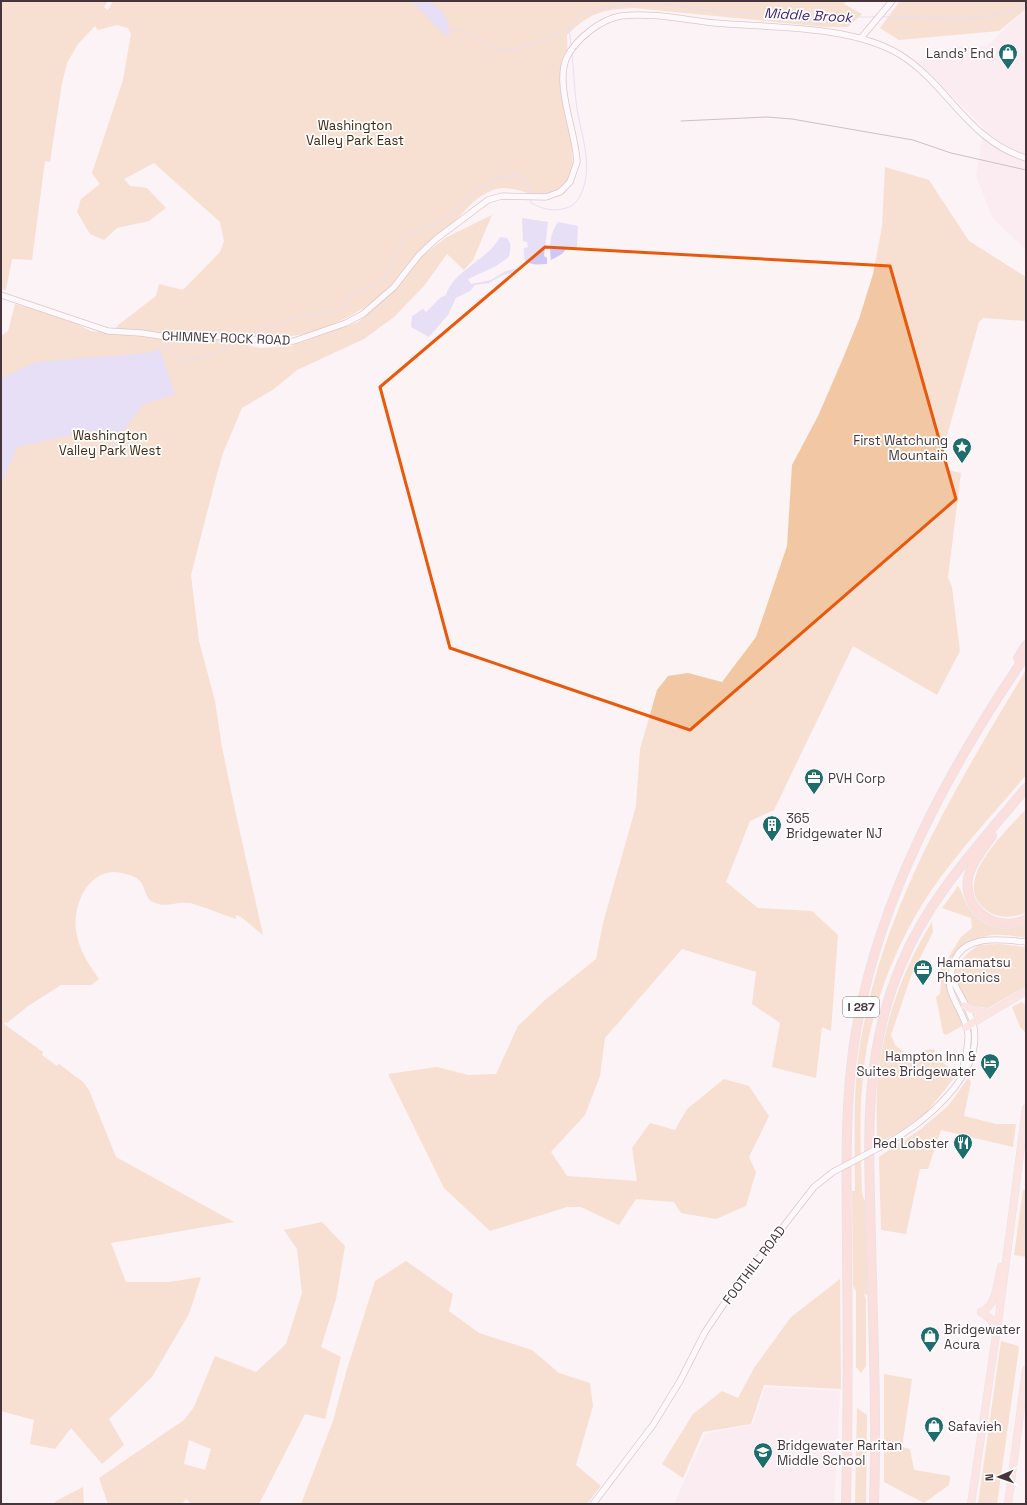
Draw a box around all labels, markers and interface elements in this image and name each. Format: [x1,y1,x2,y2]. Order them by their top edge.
water label: Middle Brook [764,4,854,26]
shop icon: Lands' End [997,42,1019,70]
place label: Lands' End [926,45,994,62]
park label: Washington Valley Park East [306,117,404,149]
street label: CHIMNEY ROCK ROAD [162,327,290,349]
park label: Washington Valley Park West [59,427,161,459]
place label: First Watchung Mountain [853,432,948,464]
place icon: First Watchung Mountain [951,436,973,464]
office icon: PVH Corp [803,767,825,795]
place label: PVH Corp [828,770,885,787]
place label: 365 Bridgewater NJ [786,810,883,842]
building icon: 365 Bridgewater NJ [761,814,783,842]
place label: Hamamatsu Photonics [937,954,1011,986]
office icon: Hamamatsu Photonics [912,958,934,986]
road number: I 287 [843,997,879,1017]
place label: Hampton Inn & Suites Bridgewater [857,1048,976,1080]
hotel icon: Hampton Inn & Suites Bridgewater [979,1052,1001,1080]
restaurant icon: Red Lobster [952,1132,974,1160]
place label: Red Lobster [873,1135,949,1152]
street label: FOOTHILL ROAD [719,1222,789,1308]
place label: Bridgewater Acura [944,1321,1021,1353]
shop icon: Bridgewater Acura [919,1325,941,1353]
shop icon: Safavieh [923,1415,945,1443]
place label: Safavieh [948,1418,1002,1435]
place label: Bridgewater Raritan Middle School [777,1437,902,1469]
school or university icon: Bridgewater Raritan Middle School [752,1441,774,1469]
north arrow [979,1457,1019,1497]
text: N [982,1473,996,1481]

